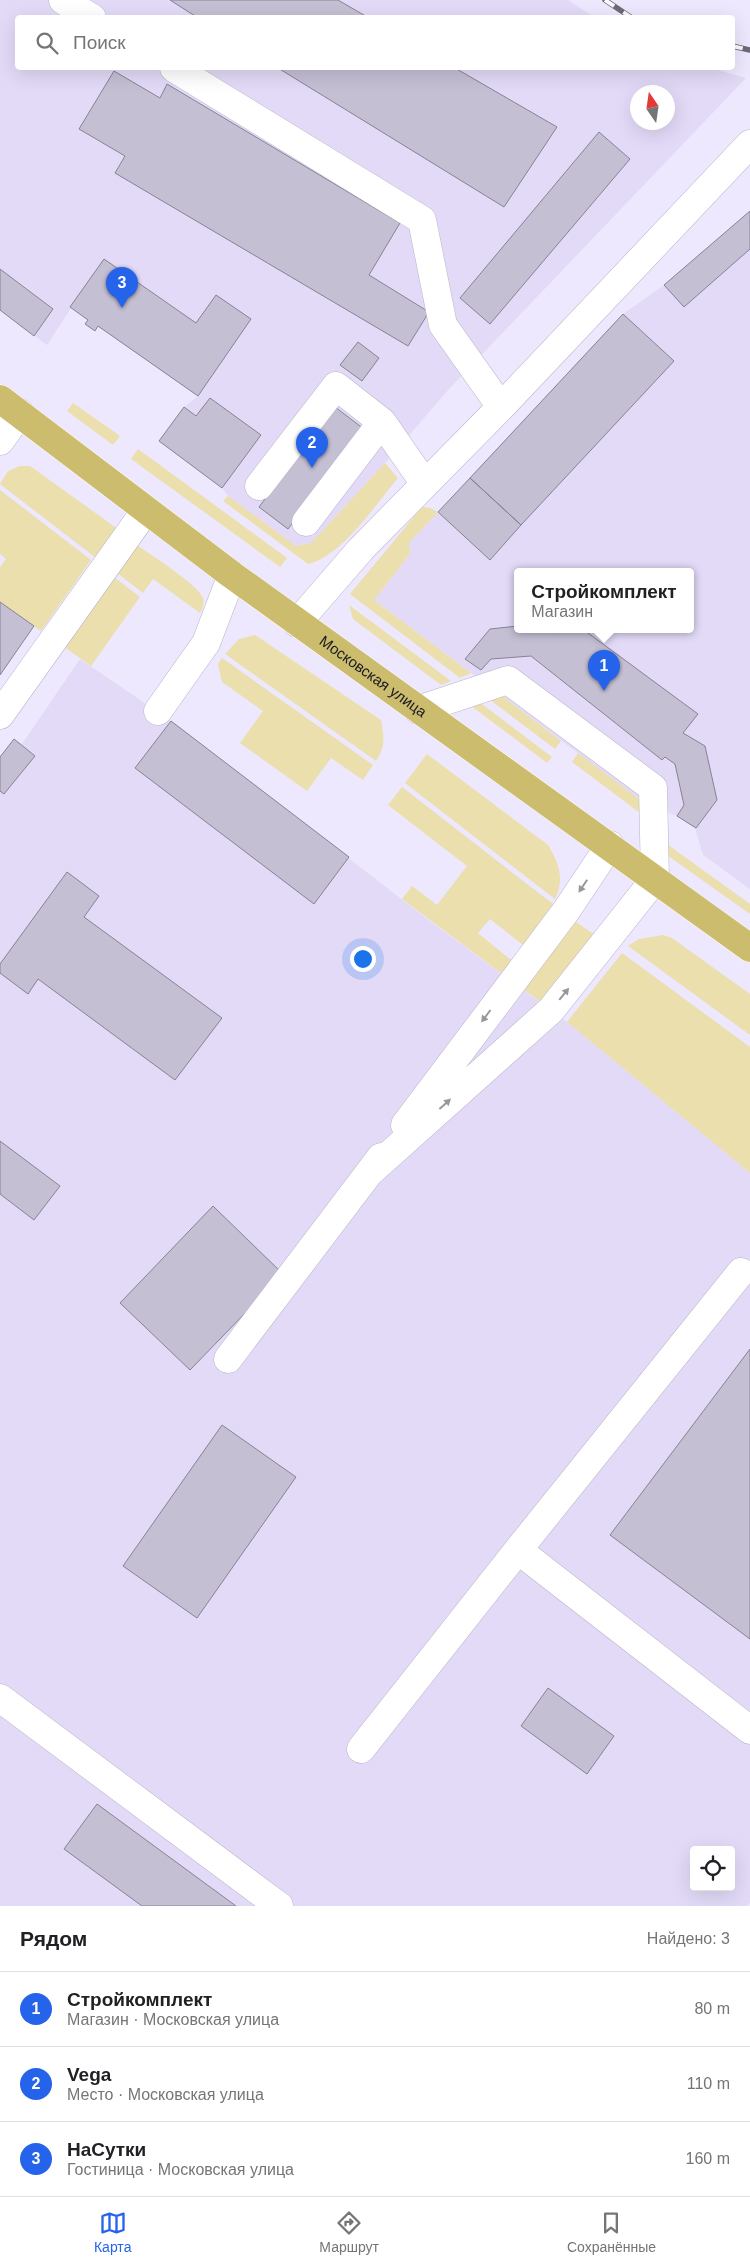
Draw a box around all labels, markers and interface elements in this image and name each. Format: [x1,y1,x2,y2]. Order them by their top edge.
search box [15,15,735,70]
icon: search [33,29,61,57]
text: Поиск [73,32,126,53]
north arrow [630,85,675,130]
pin: 3 [106,267,138,308]
pin: 2 [296,427,328,468]
popup [514,568,694,633]
text: Стройкомплект [531,581,677,602]
text: Магазин [531,603,593,620]
street label: Московская улица [317,632,431,721]
pin: 1 [588,650,620,691]
one-way arrow [578,879,588,893]
your location [350,946,376,972]
one-way arrow [559,988,570,1001]
one-way arrow [480,1009,491,1022]
one-way arrow [439,1098,451,1110]
map controls [690,1846,735,1891]
button: locate [690,1846,735,1891]
text: Рядом [20,1927,87,1950]
text: Найдено: 3 [647,1930,730,1947]
text: Стройкомплект [67,1989,212,2010]
text: 1 [32,2000,40,2017]
text: 80 m [694,2000,730,2017]
text: Магазин · Московская улица [67,2011,279,2028]
text: Vega [67,2064,111,2085]
text: 2 [32,2075,40,2092]
text: 110 m [687,2075,730,2092]
text: Место · Московская улица [67,2086,264,2103]
text: НаСутки [67,2139,146,2160]
text: 3 [32,2150,40,2167]
text: 160 m [686,2150,730,2167]
text: Гостиница · Московская улица [67,2161,294,2178]
tab: Карта [94,2209,131,2255]
tab: Маршрут [319,2209,379,2255]
tab: Сохранённые [567,2209,656,2255]

